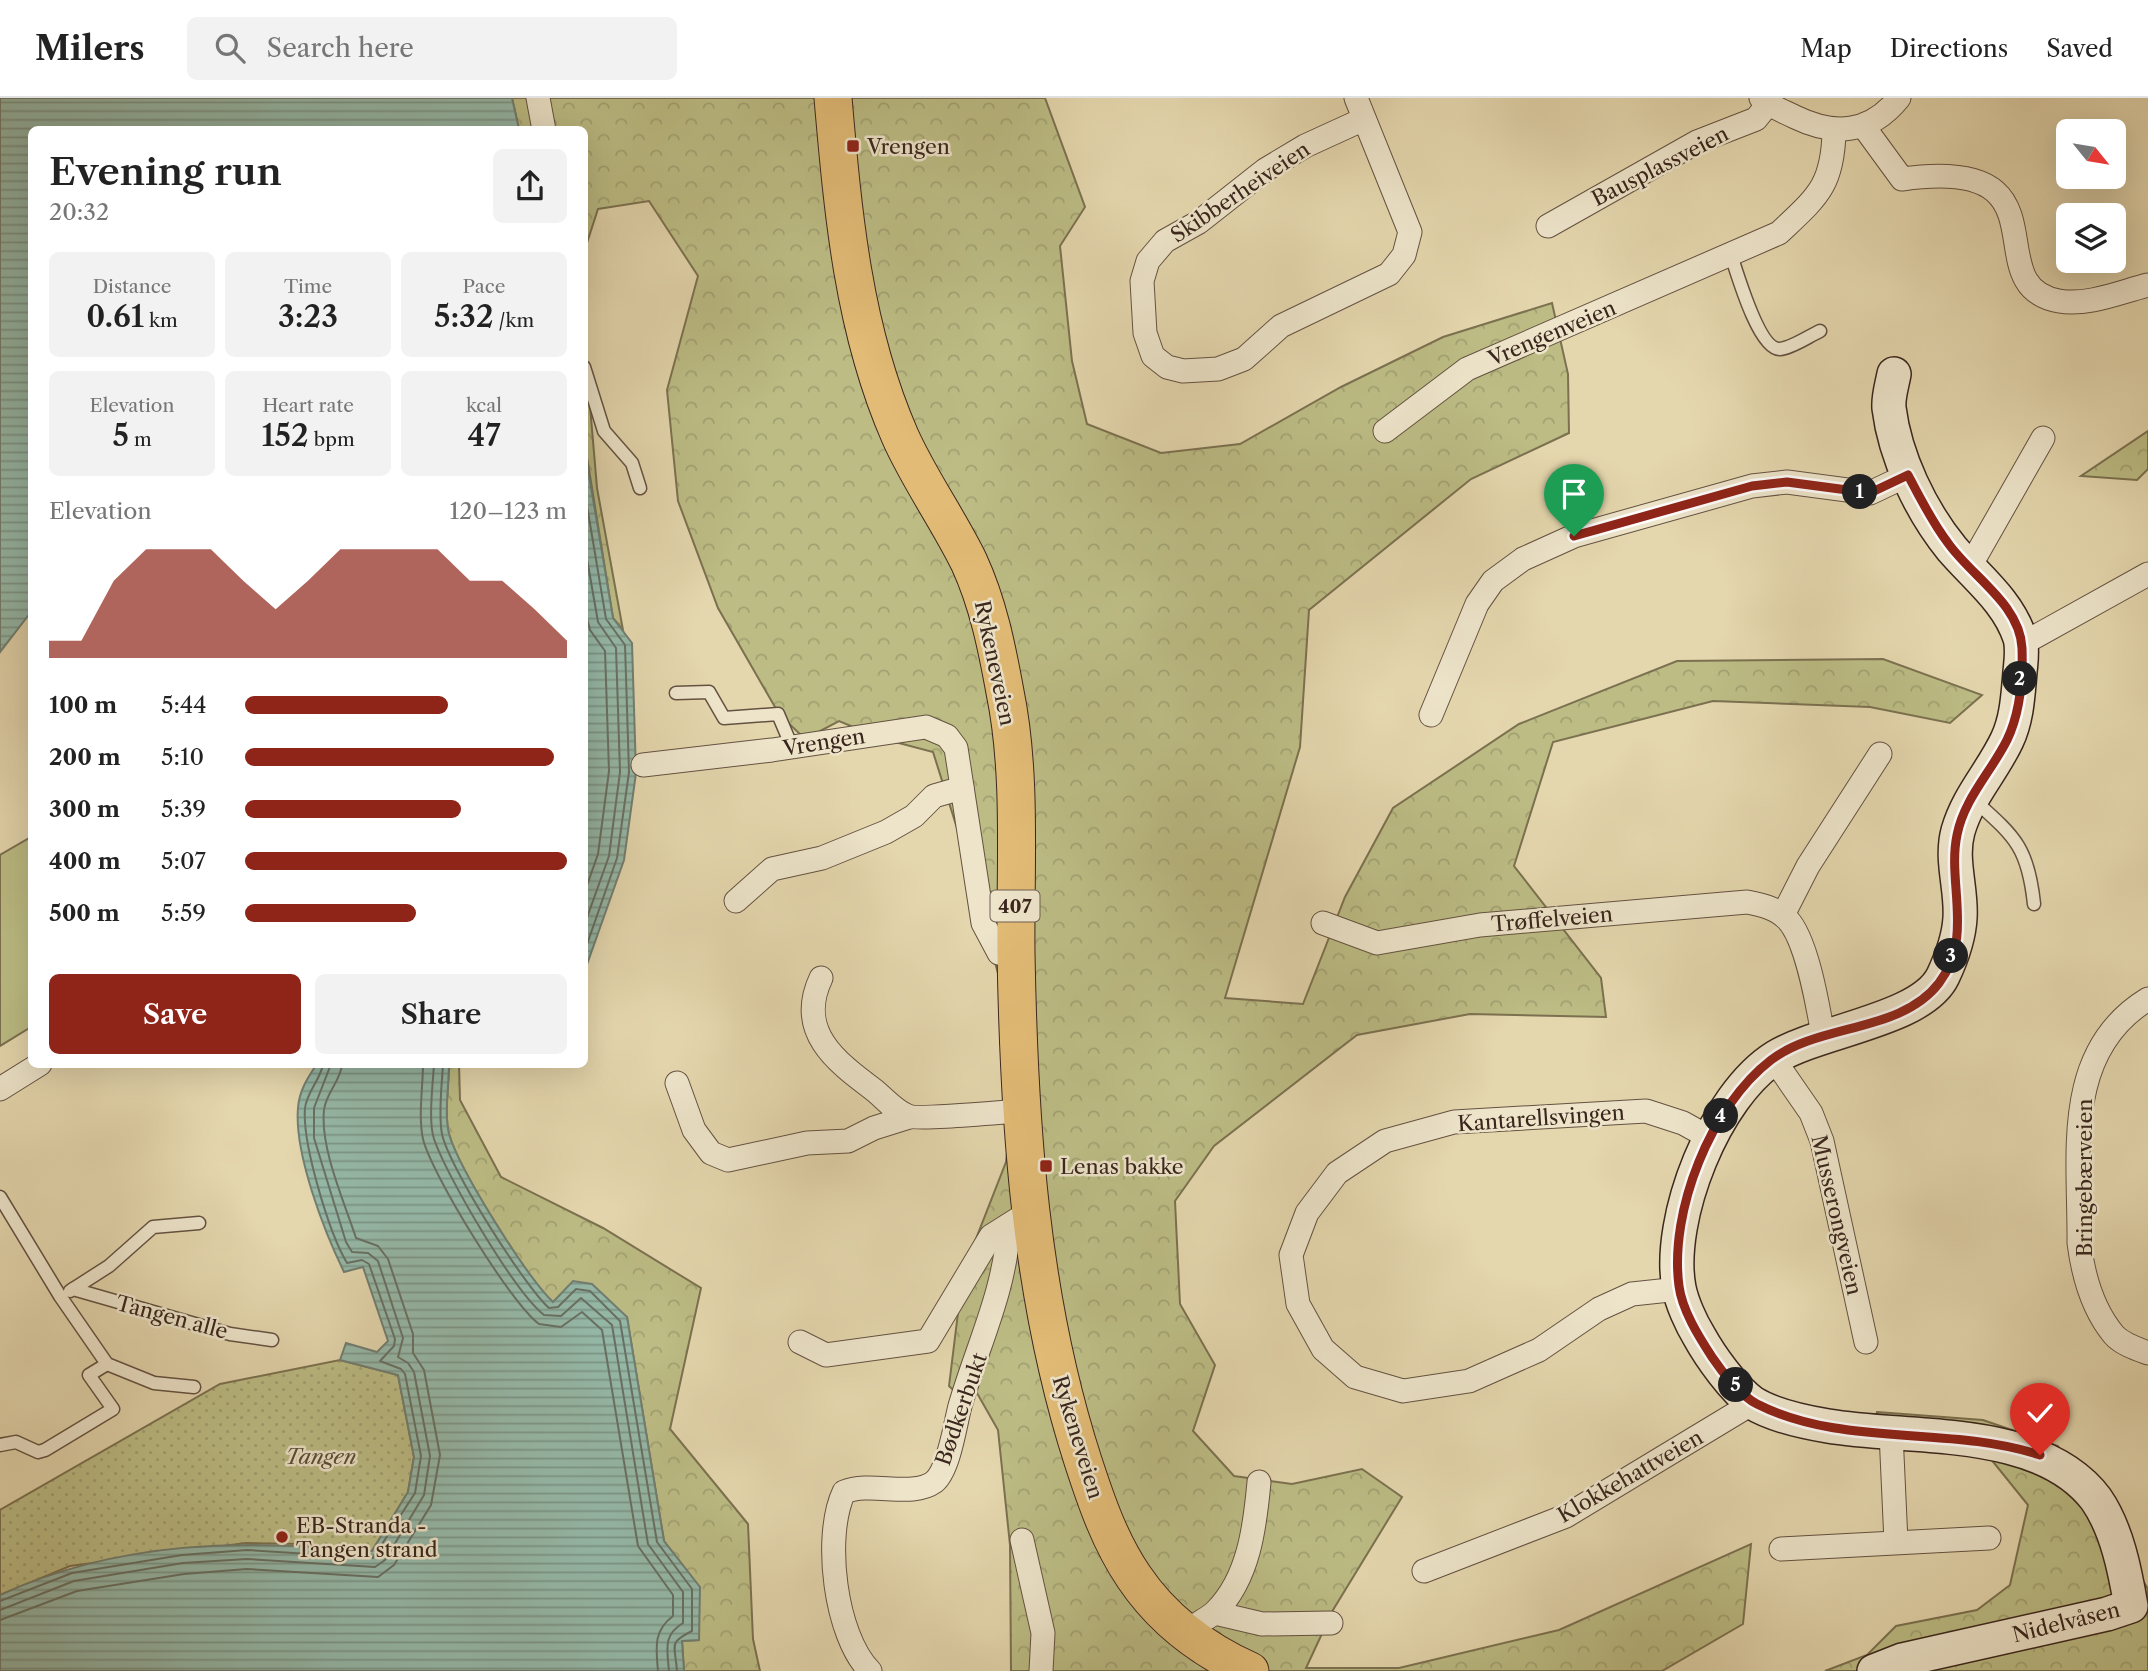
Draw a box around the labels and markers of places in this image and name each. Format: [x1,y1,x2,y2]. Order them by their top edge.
place label: Vrengen [866,134,950,159]
marker: Vrengen [845,138,861,154]
pin [1544,464,1604,536]
pin: 1 [1842,474,1878,510]
pin: 2 [2002,662,2038,696]
pin: 3 [1934,938,1968,974]
pin: 4 [1704,1098,1738,1134]
place label: Lenas bakke [1060,1154,1183,1179]
marker: Lenas bakke [1038,1158,1054,1174]
pin: 5 [1718,1368,1754,1402]
pin [2010,1383,2070,1455]
place label: EB-Stranda - Tangen strand [296,1513,438,1562]
marker: EB-Stranda - Tangen strand [274,1529,290,1545]

